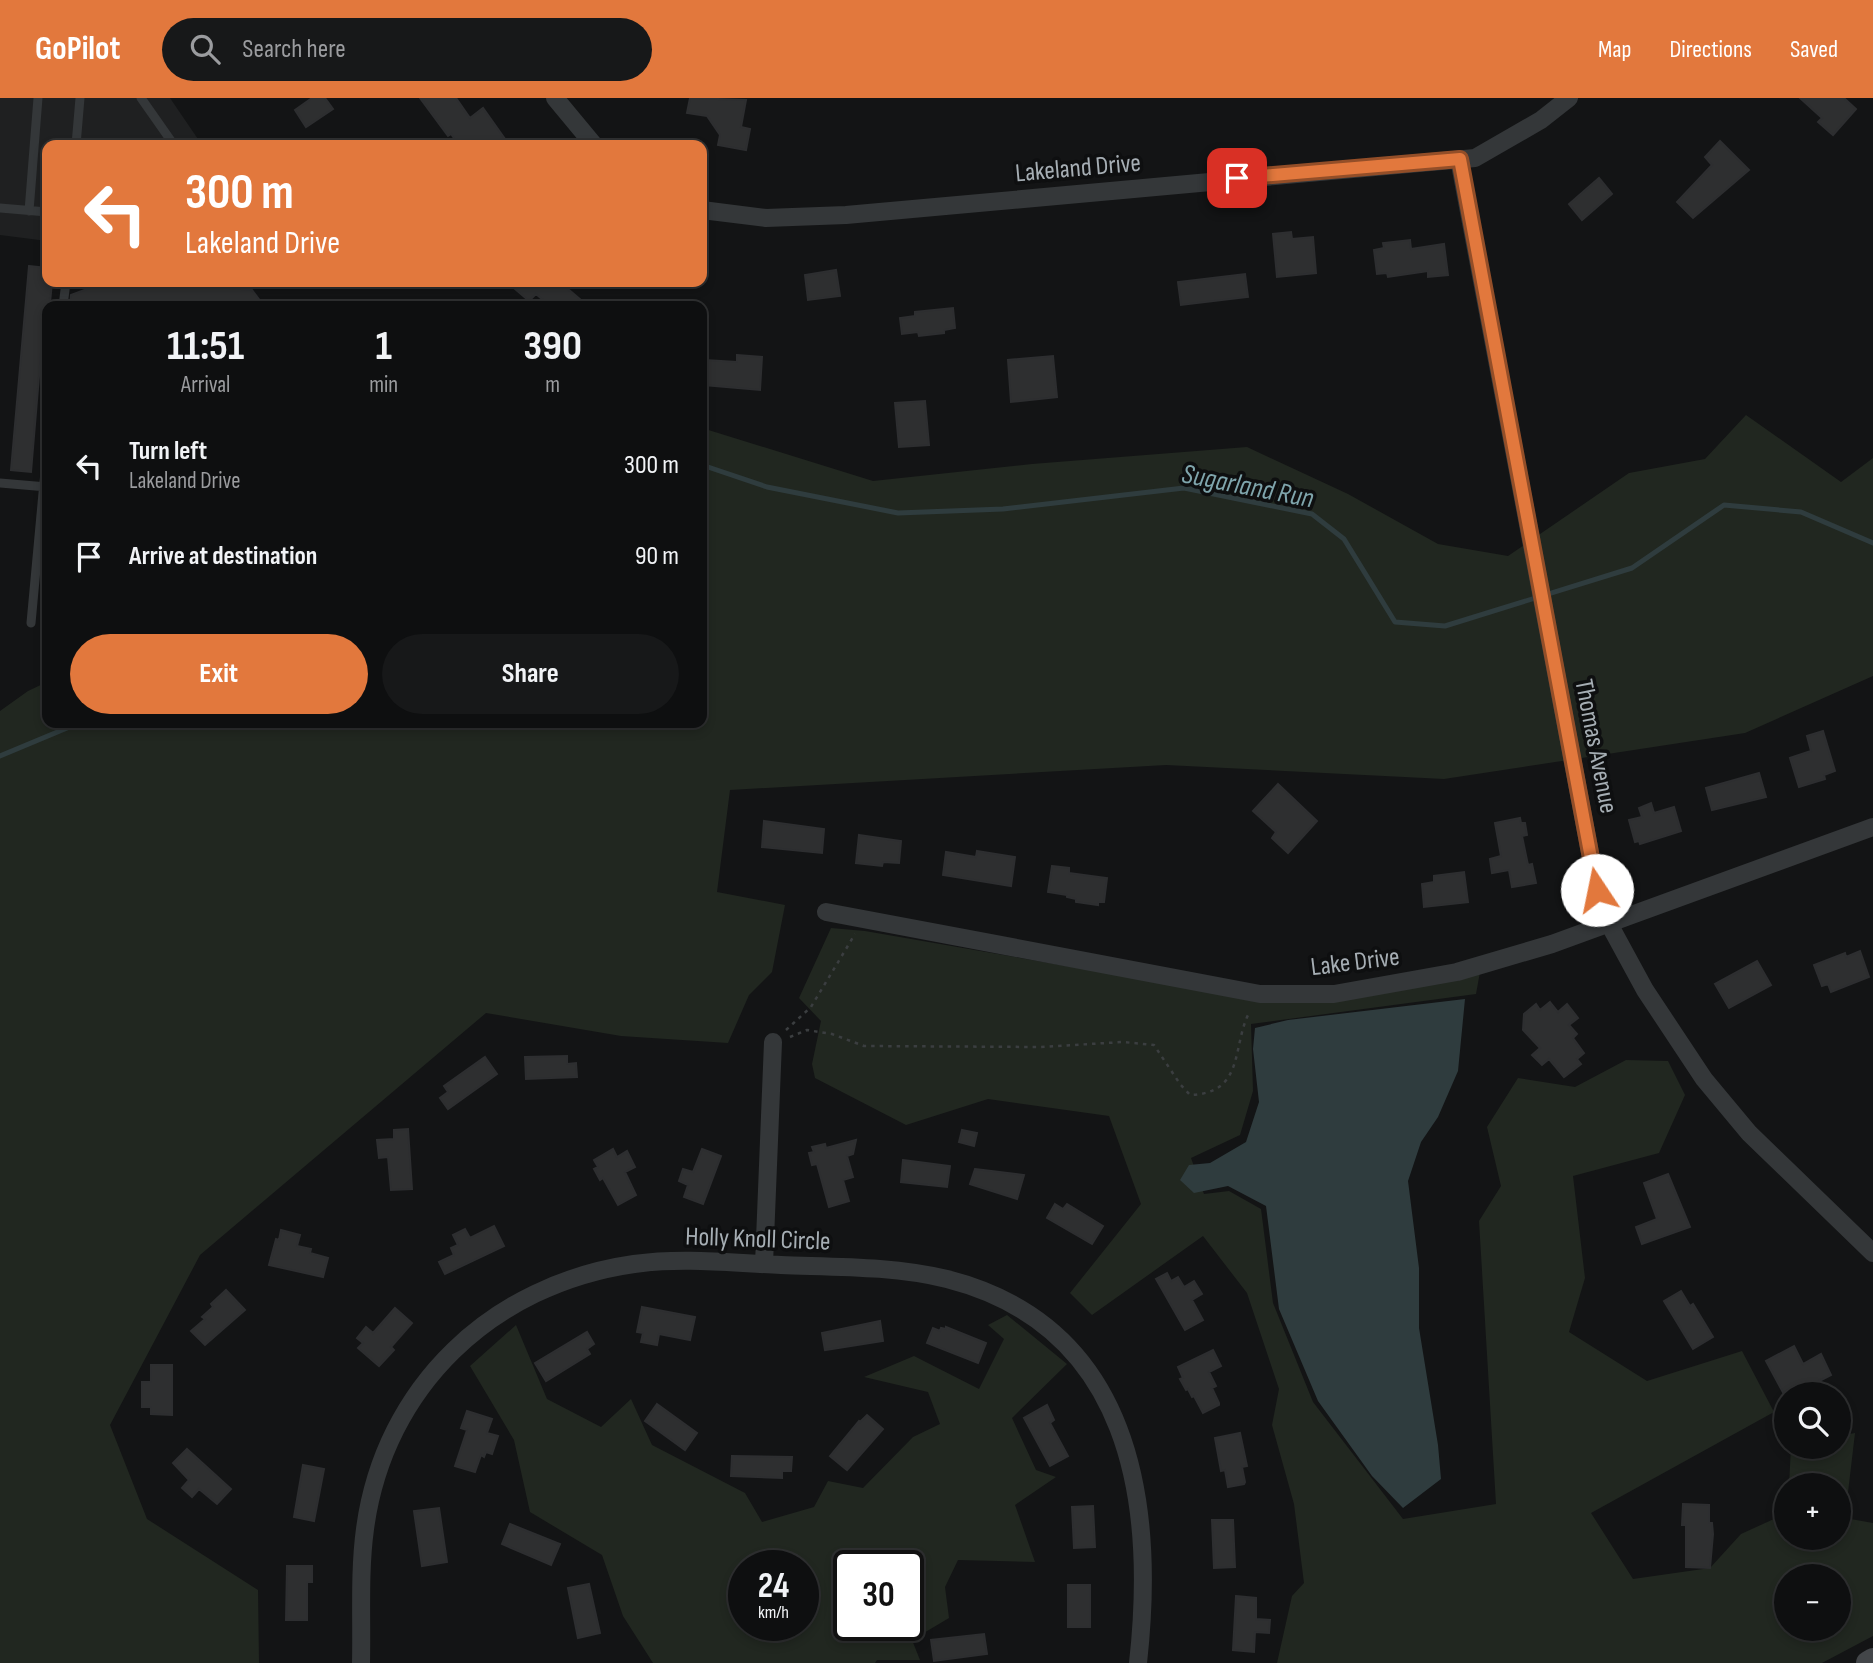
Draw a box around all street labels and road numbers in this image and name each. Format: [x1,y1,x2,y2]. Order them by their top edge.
street label: Lakeland Drive [1014,148,1142,189]
street label: Thomas Avenue [1567,677,1624,816]
street label: Lake Drive [1309,942,1401,983]
street label: Holly Knoll Circle [685,1221,831,1258]

